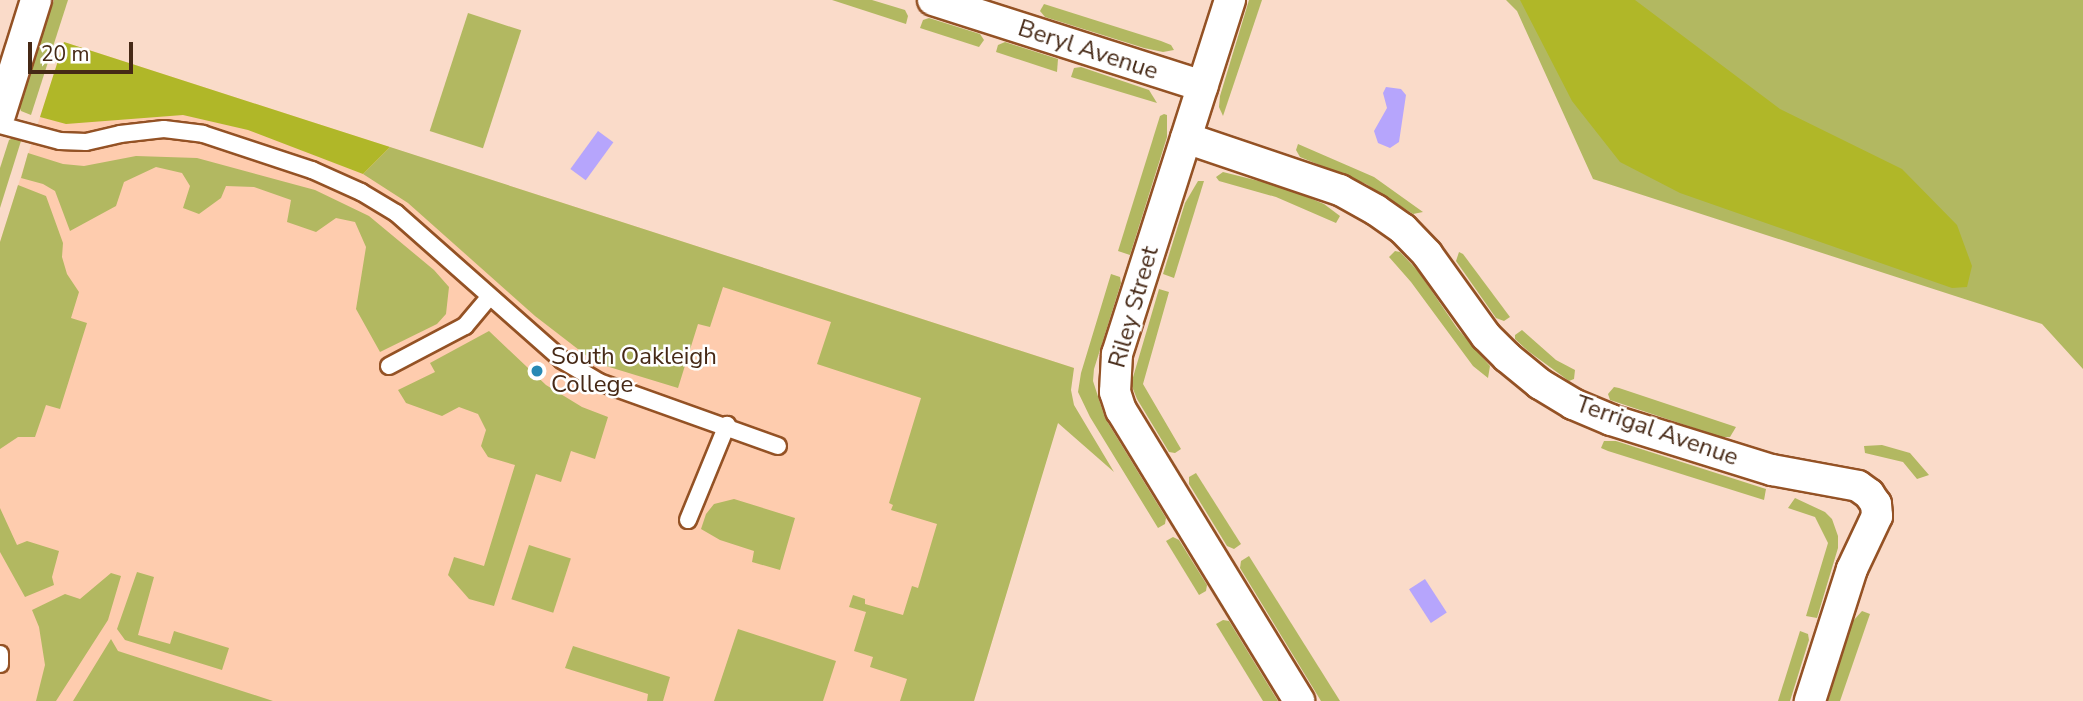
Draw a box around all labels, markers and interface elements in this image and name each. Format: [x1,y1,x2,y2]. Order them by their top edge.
street label: Beryl Avenue [1014,14,1162,86]
scale bar [32,28,136,72]
text: 20 m [41,40,90,68]
street label: Riley Street [1103,243,1165,371]
place label: South Oakleigh College [551,343,717,399]
marker: South Oakleigh College [529,363,545,379]
street label: Terrigal Avenue [1572,390,1742,472]

